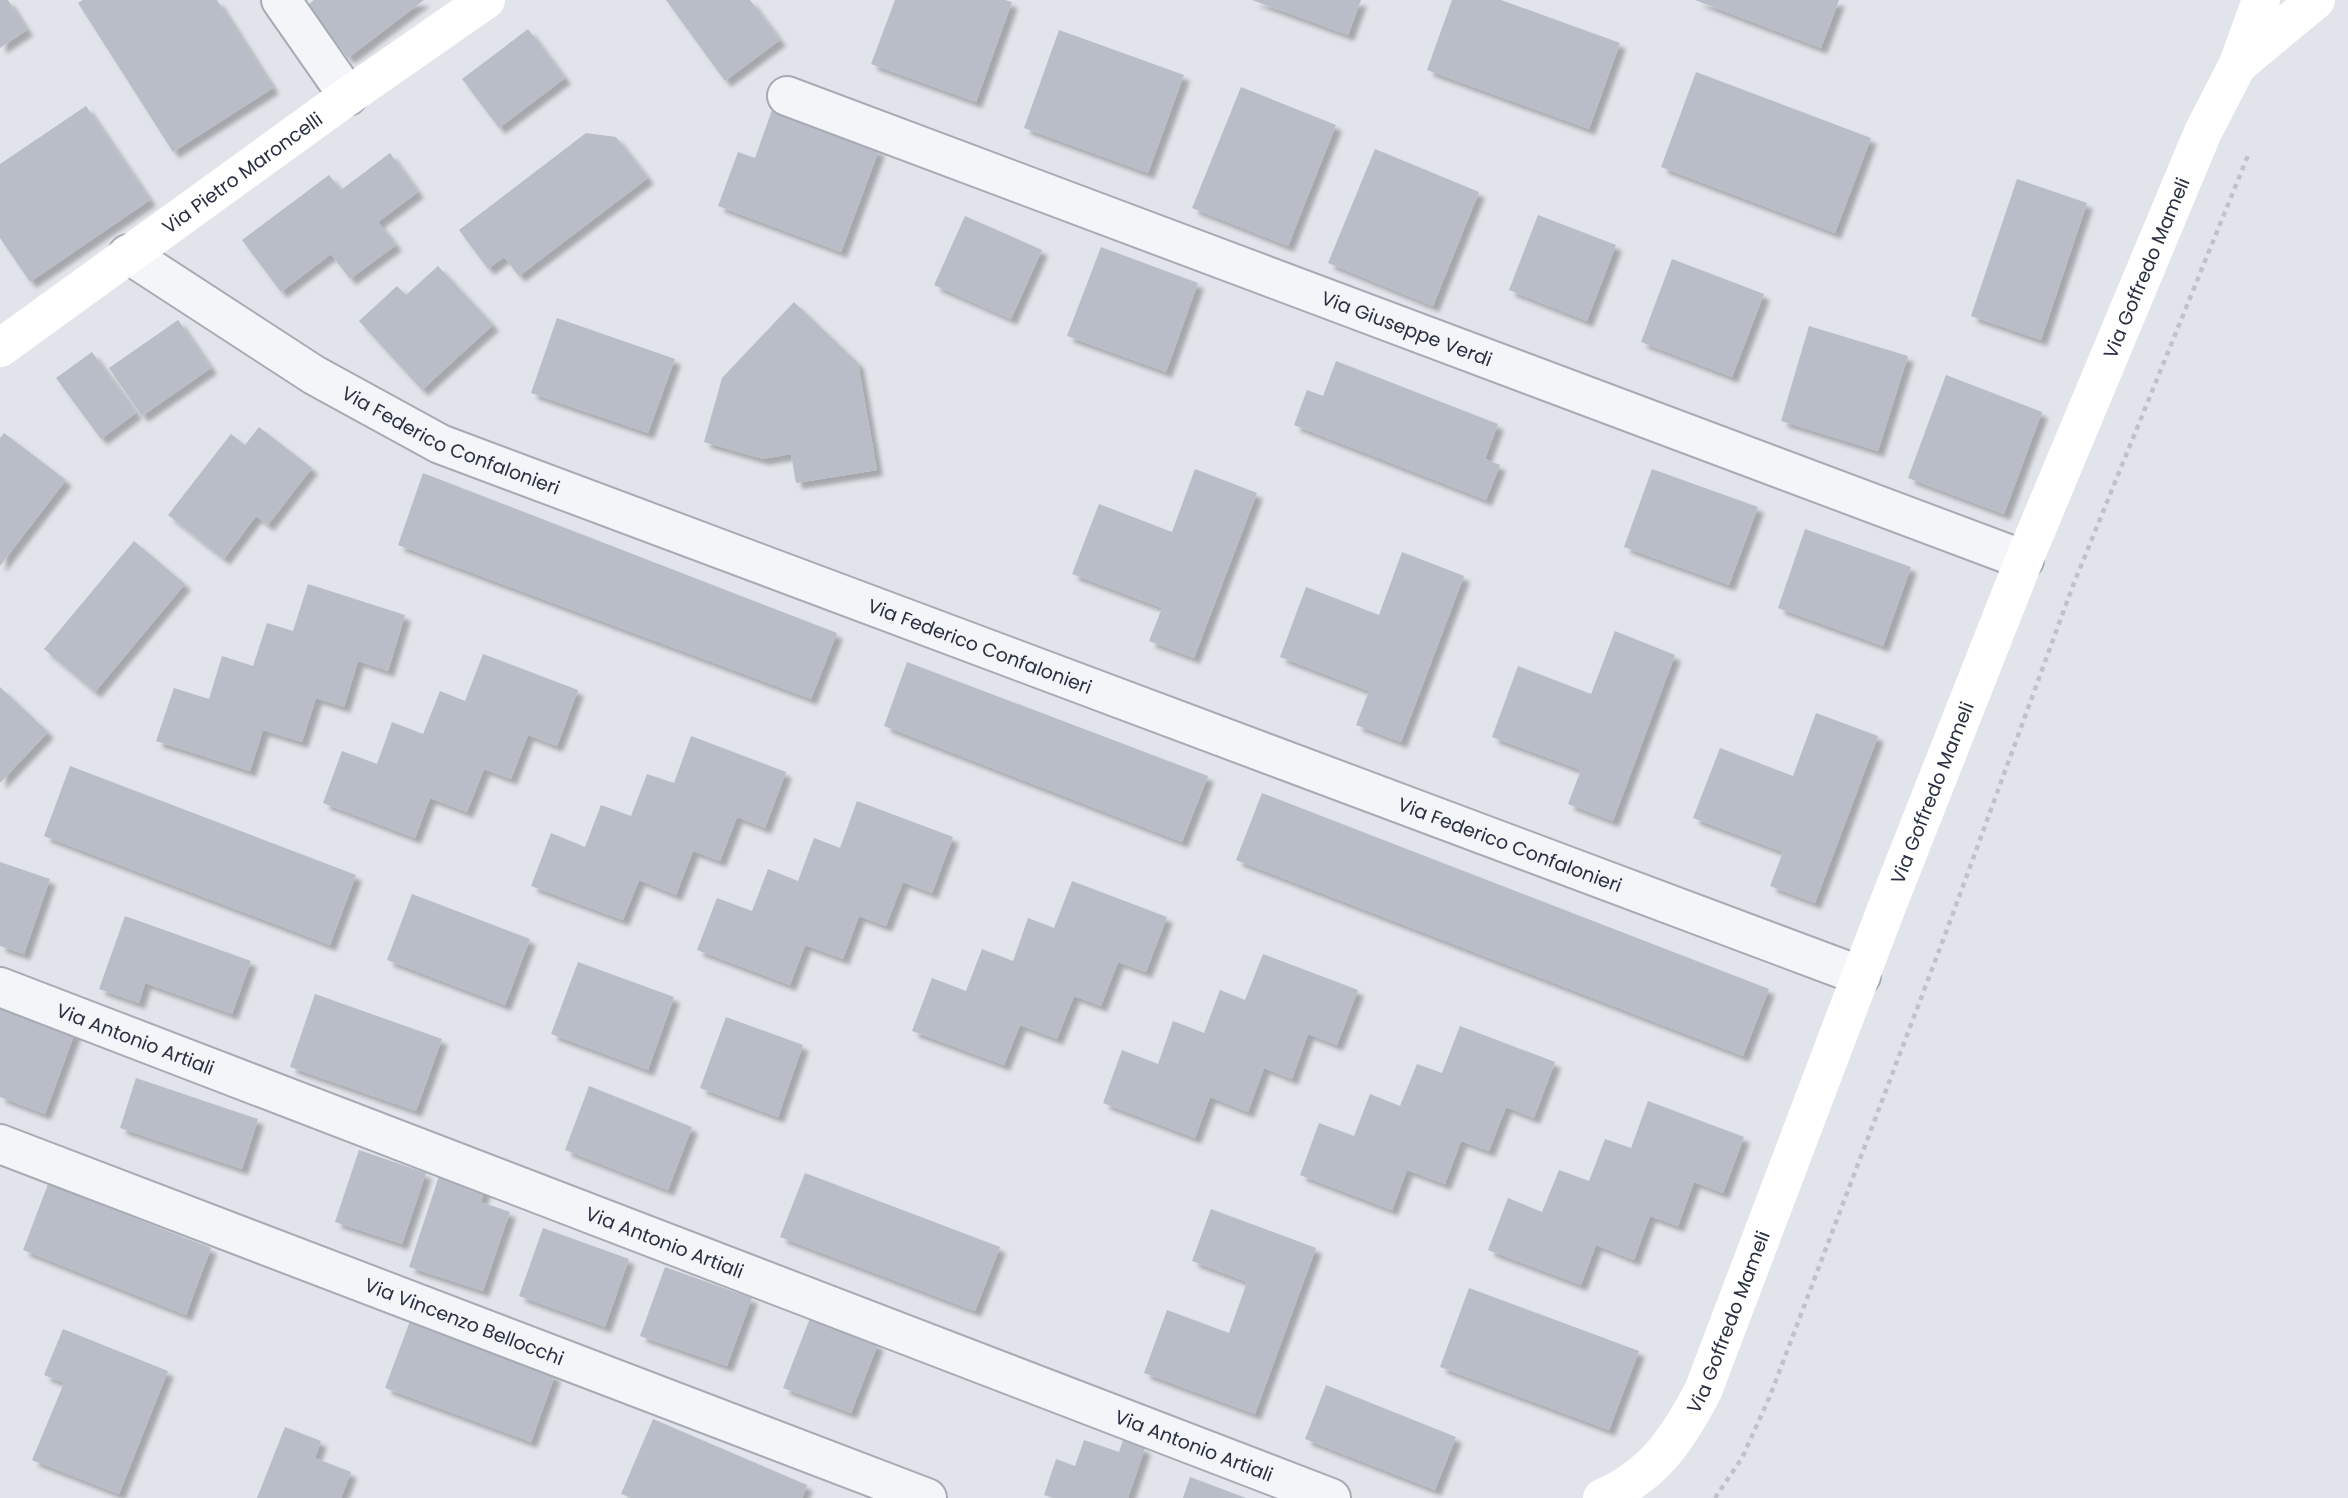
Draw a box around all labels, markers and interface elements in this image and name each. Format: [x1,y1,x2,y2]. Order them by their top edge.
street label: Via Pietro Maroncelli [156,105,328,240]
street label: Via Goffredo Mameli [2096,173,2196,362]
street label: Via Giuseppe Verdi [1317,284,1496,373]
street label: Via Federico Confalonieri [337,379,564,501]
street label: Via Federico Confalonieri [864,592,1096,700]
street label: Via Goffredo Mameli [1884,698,1980,888]
street label: Via Federico Confalonieri [1394,790,1626,899]
street label: Via Antonio Artiali [52,996,218,1082]
street label: Via Antonio Artiali [582,1200,748,1285]
street label: Via Goffredo Mameli [1680,1227,1776,1418]
street label: Via Vincenzo Bellocchi [361,1271,568,1372]
street label: Via Antonio Artiali [1111,1403,1277,1488]

